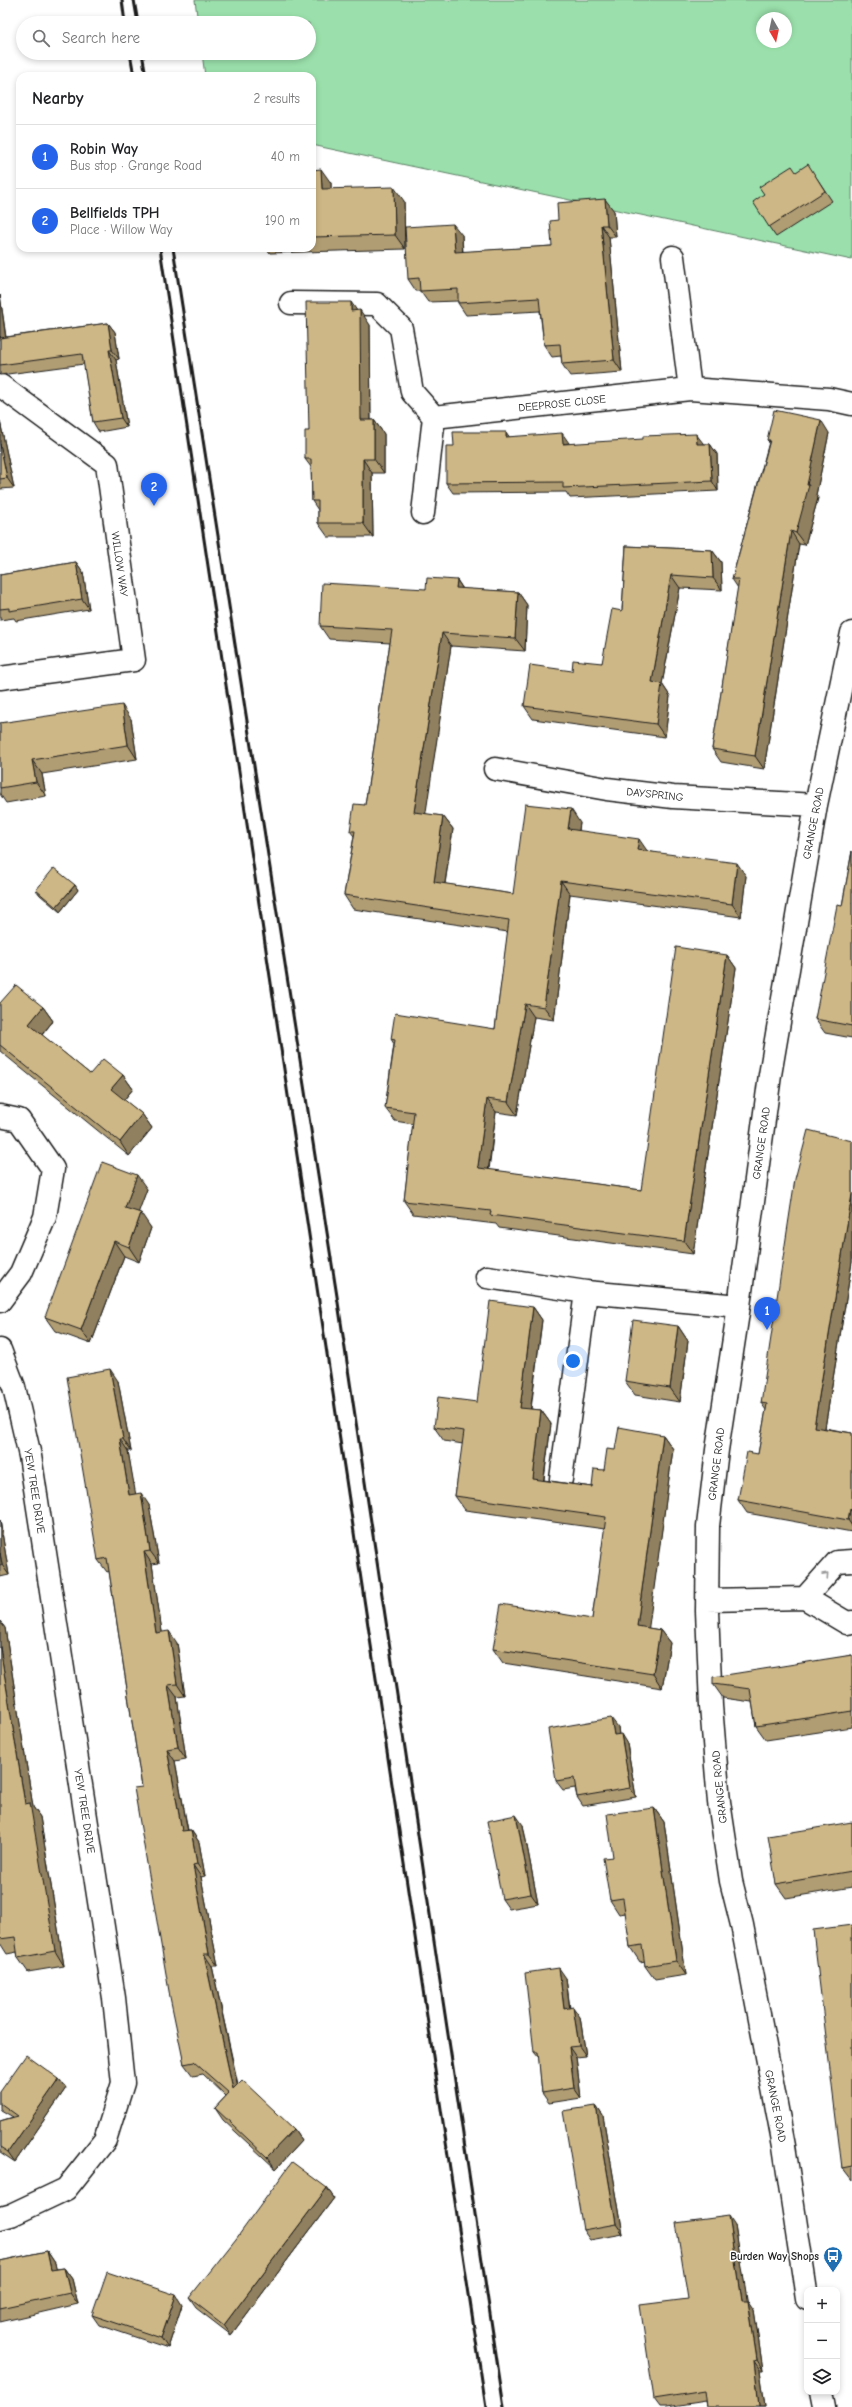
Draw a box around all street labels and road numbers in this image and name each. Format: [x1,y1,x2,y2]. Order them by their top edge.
street label: DEEPROSE CLOSE [518,392,607,415]
street label: WILLOW WAY [108,531,131,598]
street label: DAYSPRING [626,785,684,804]
street label: GRANGE ROAD [800,786,827,860]
street label: GRANGE ROAD [750,1106,773,1180]
street label: GRANGE ROAD [706,1427,727,1501]
street label: YEW TREE DRIVE [21,1448,48,1535]
street label: GRANGE ROAD [709,1750,730,1824]
street label: YEW TREE DRIVE [71,1768,98,1855]
street label: GRANGE ROAD [762,2069,789,2143]

